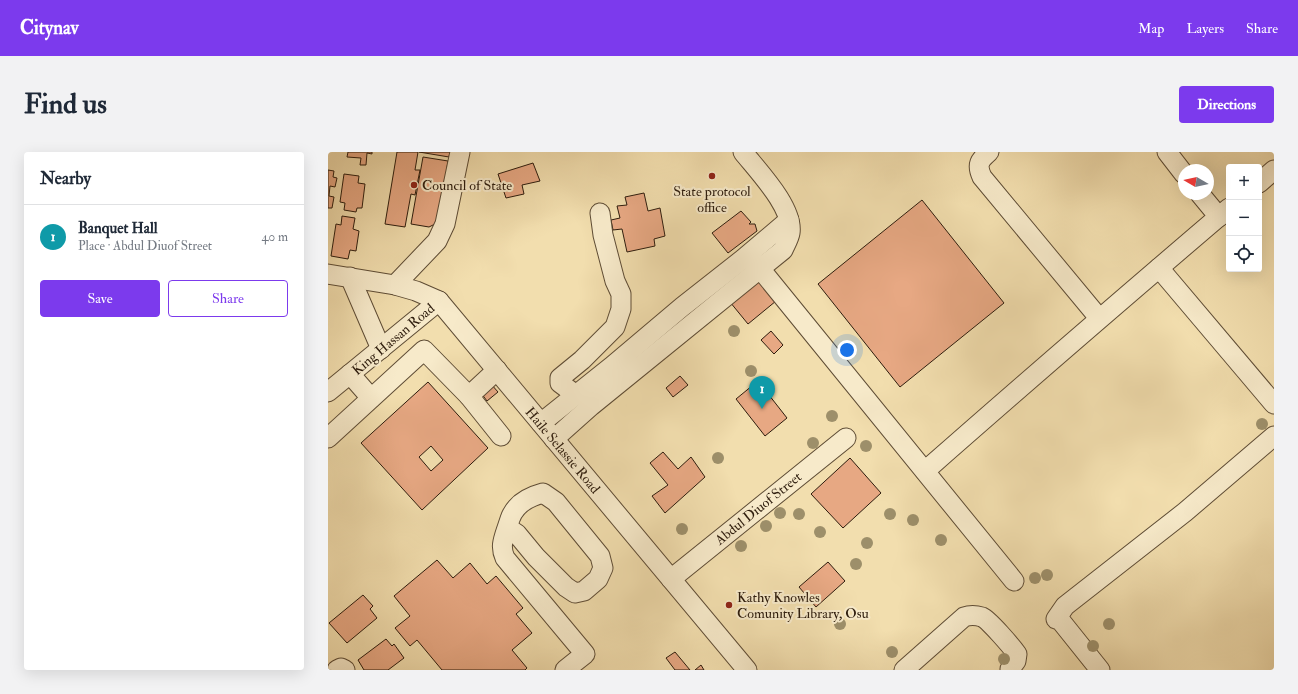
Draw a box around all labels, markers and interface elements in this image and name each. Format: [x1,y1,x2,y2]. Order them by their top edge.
text: Citynav [20,16,79,40]
text: Map [1138,20,1164,37]
text: Layers [1186,20,1224,37]
text: Share [1246,20,1278,37]
button: Directions [1179,86,1274,123]
text: Find us [24,87,107,122]
north arrow [1178,164,1214,200]
map controls [1226,164,1262,272]
button: + [1226,164,1262,200]
text: Nearby [40,168,91,189]
marker: State protocol office [707,171,717,181]
place label: Council of State [422,177,512,194]
marker: Council of State [409,180,419,190]
place label: State protocol office [673,183,751,216]
button: − [1226,200,1262,236]
text: Banquet Hall [78,219,158,238]
text: 1 [51,229,55,245]
text: 40 m [262,229,288,245]
button: locate [1226,236,1262,272]
text: Place · Abdul Diuof Street [78,238,212,254]
button: Save [40,280,160,317]
button: Share [168,280,288,317]
street label: King Hassan Road [349,300,438,379]
your location [837,340,857,360]
pin: 1 [749,376,775,409]
street label: Haile Selassie Road [522,404,604,497]
street label: Abdul Diuof Street [711,468,805,549]
place label: Kathy Knowles Comunity Library, Osu [737,589,869,623]
marker: Kathy Knowles Comunity Library, Osu [724,600,734,610]

